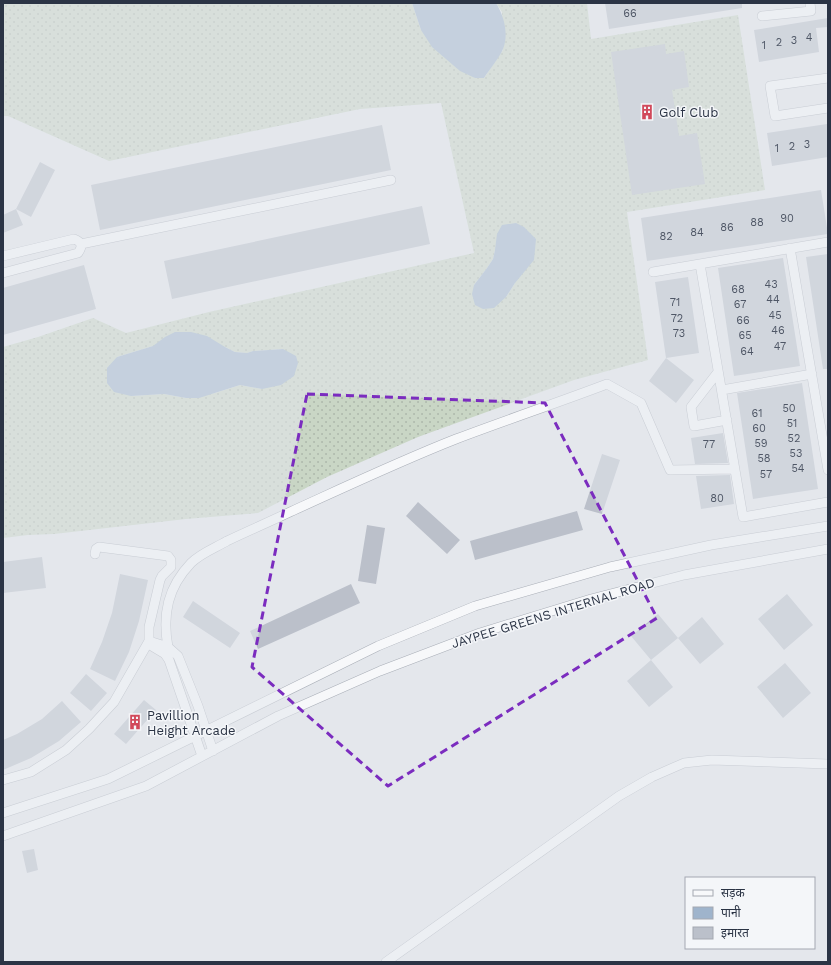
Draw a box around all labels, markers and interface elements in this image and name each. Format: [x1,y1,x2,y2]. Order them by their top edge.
house number: 66 [623,7,637,20]
house number: 4 [806,31,813,44]
house number: 3 [791,34,797,47]
house number: 2 [776,36,782,49]
house number: 1 [762,39,766,52]
building icon: Golf Club [638,103,656,121]
place label: Golf Club [659,105,718,120]
house number: 3 [804,138,810,151]
house number: 2 [789,140,795,153]
house number: 1 [775,142,779,155]
house number: 90 [780,212,794,225]
house number: 88 [750,216,764,229]
house number: 86 [720,221,734,234]
house number: 84 [690,226,704,239]
house number: 82 [659,230,673,243]
house number: 43 [764,278,778,291]
house number: 68 [731,283,745,296]
house number: 44 [766,293,780,306]
house number: 71 [670,296,680,309]
house number: 67 [734,298,746,311]
house number: 45 [768,309,782,322]
house number: 72 [671,312,683,325]
house number: 66 [736,314,750,327]
house number: 46 [771,324,785,337]
house number: 73 [673,327,685,340]
house number: 65 [738,329,752,342]
house number: 47 [774,340,786,353]
house number: 64 [740,345,754,358]
house number: 50 [782,402,796,415]
house number: 61 [752,407,762,420]
house number: 51 [787,417,797,430]
house number: 60 [752,422,766,435]
house number: 52 [788,432,800,445]
house number: 59 [754,437,768,450]
house number: 77 [703,438,715,451]
house number: 53 [790,447,802,460]
house number: 58 [757,452,771,465]
house number: 54 [791,462,805,475]
house number: 57 [760,468,772,481]
house number: 80 [710,492,724,505]
street label: JAYPEE GREENS INTERNAL ROAD [449,575,657,651]
place label: Pavillion Height Arcade [147,708,236,738]
building icon: Pavillion Height Arcade [126,713,144,731]
legend [685,877,815,949]
text: सड़क [721,886,746,900]
text: पानी [721,905,742,920]
text: इमारत [721,926,750,940]

